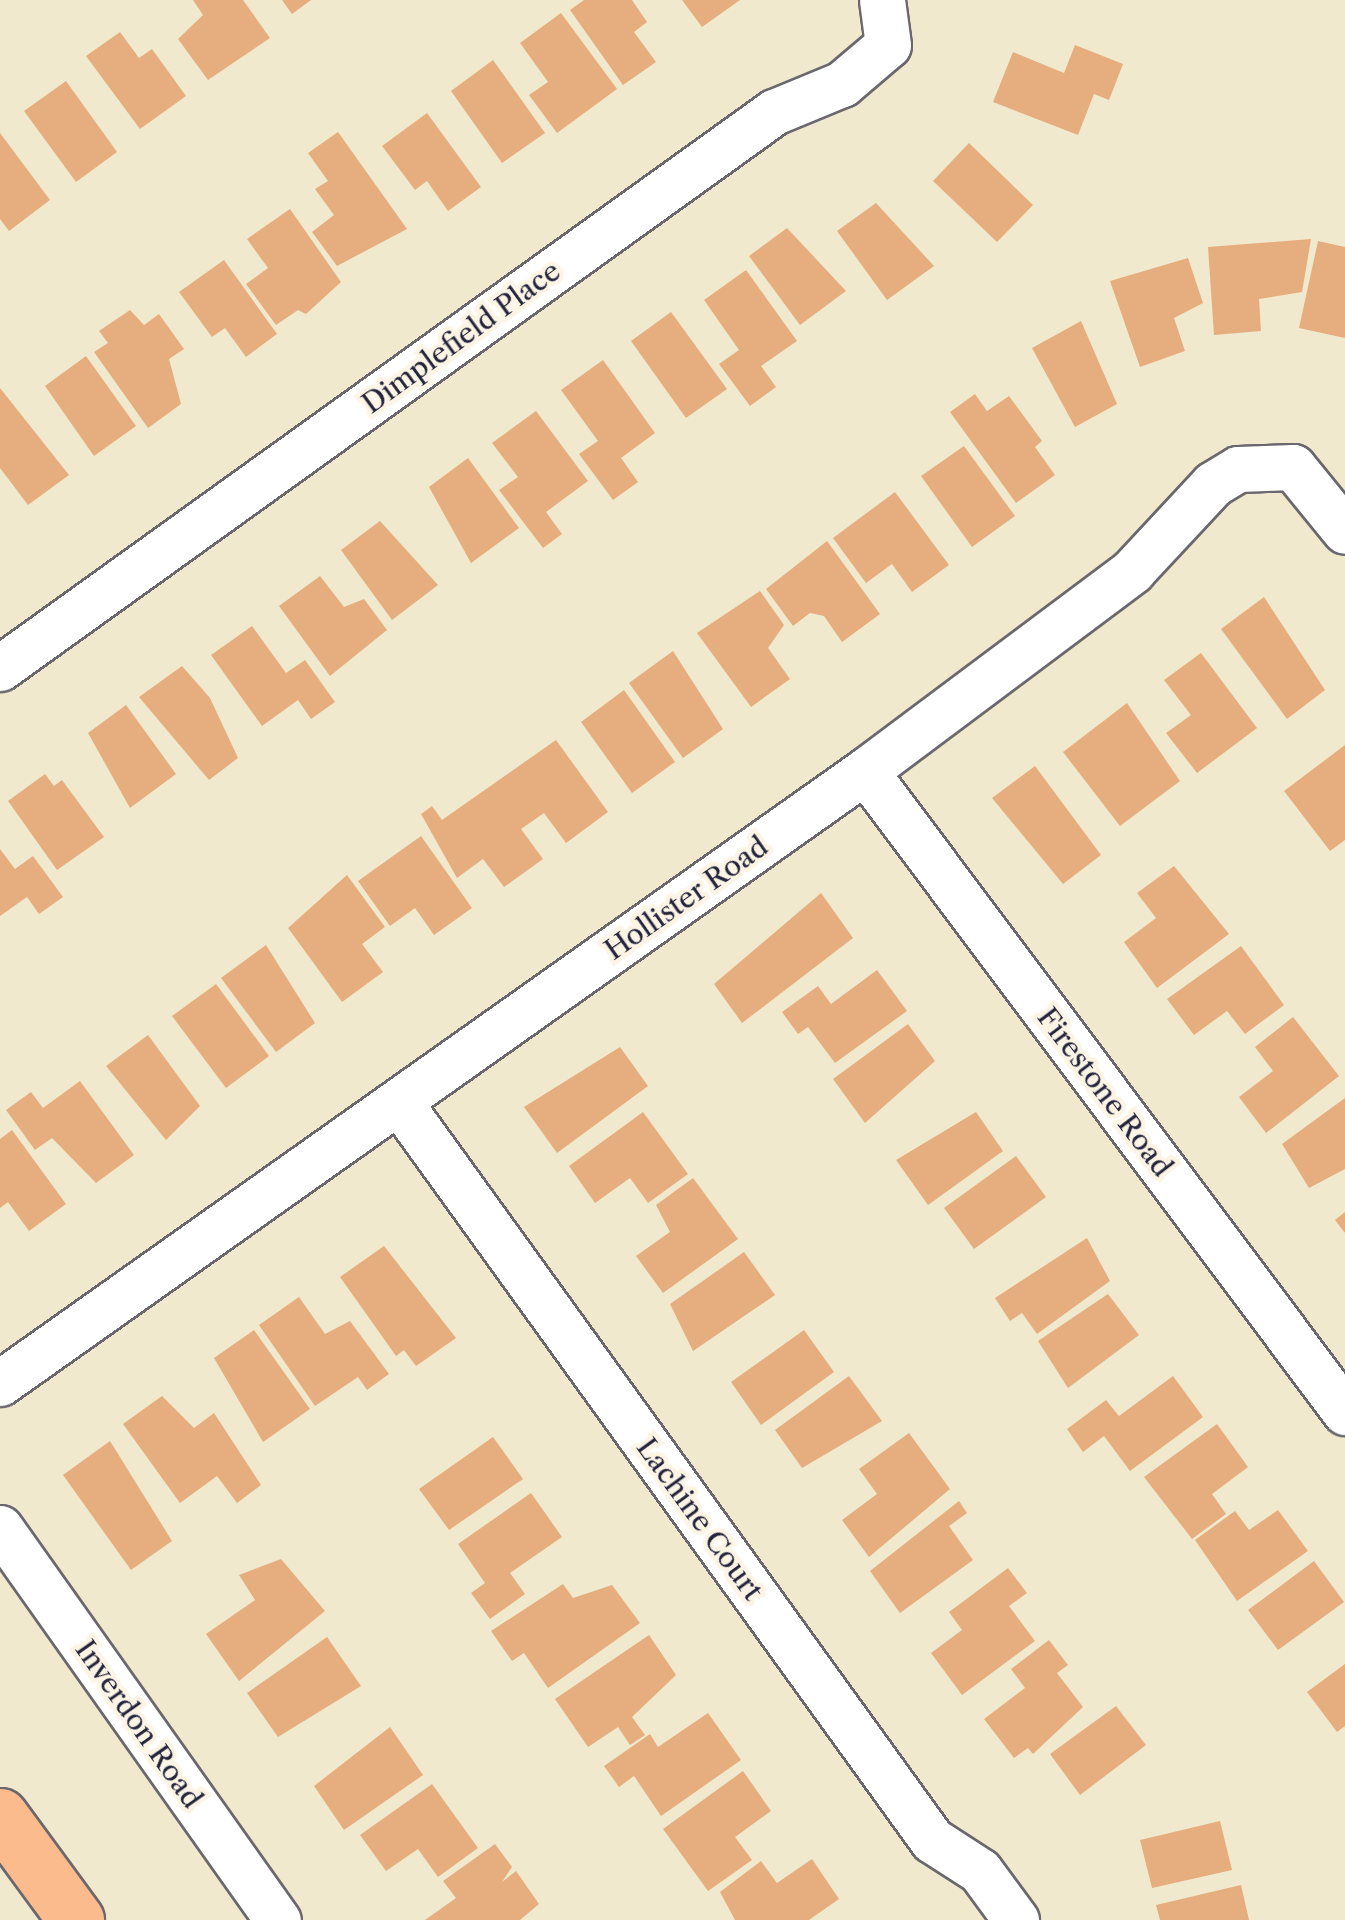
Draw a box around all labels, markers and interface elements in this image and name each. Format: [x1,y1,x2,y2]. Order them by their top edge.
street label: Dimplefield Place [355,254,567,420]
street label: Hollister Road [598,829,774,967]
street label: Firestone Road [1031,1001,1179,1183]
street label: Lachine Court [630,1431,770,1607]
street label: Inverdon Road [69,1634,209,1814]

